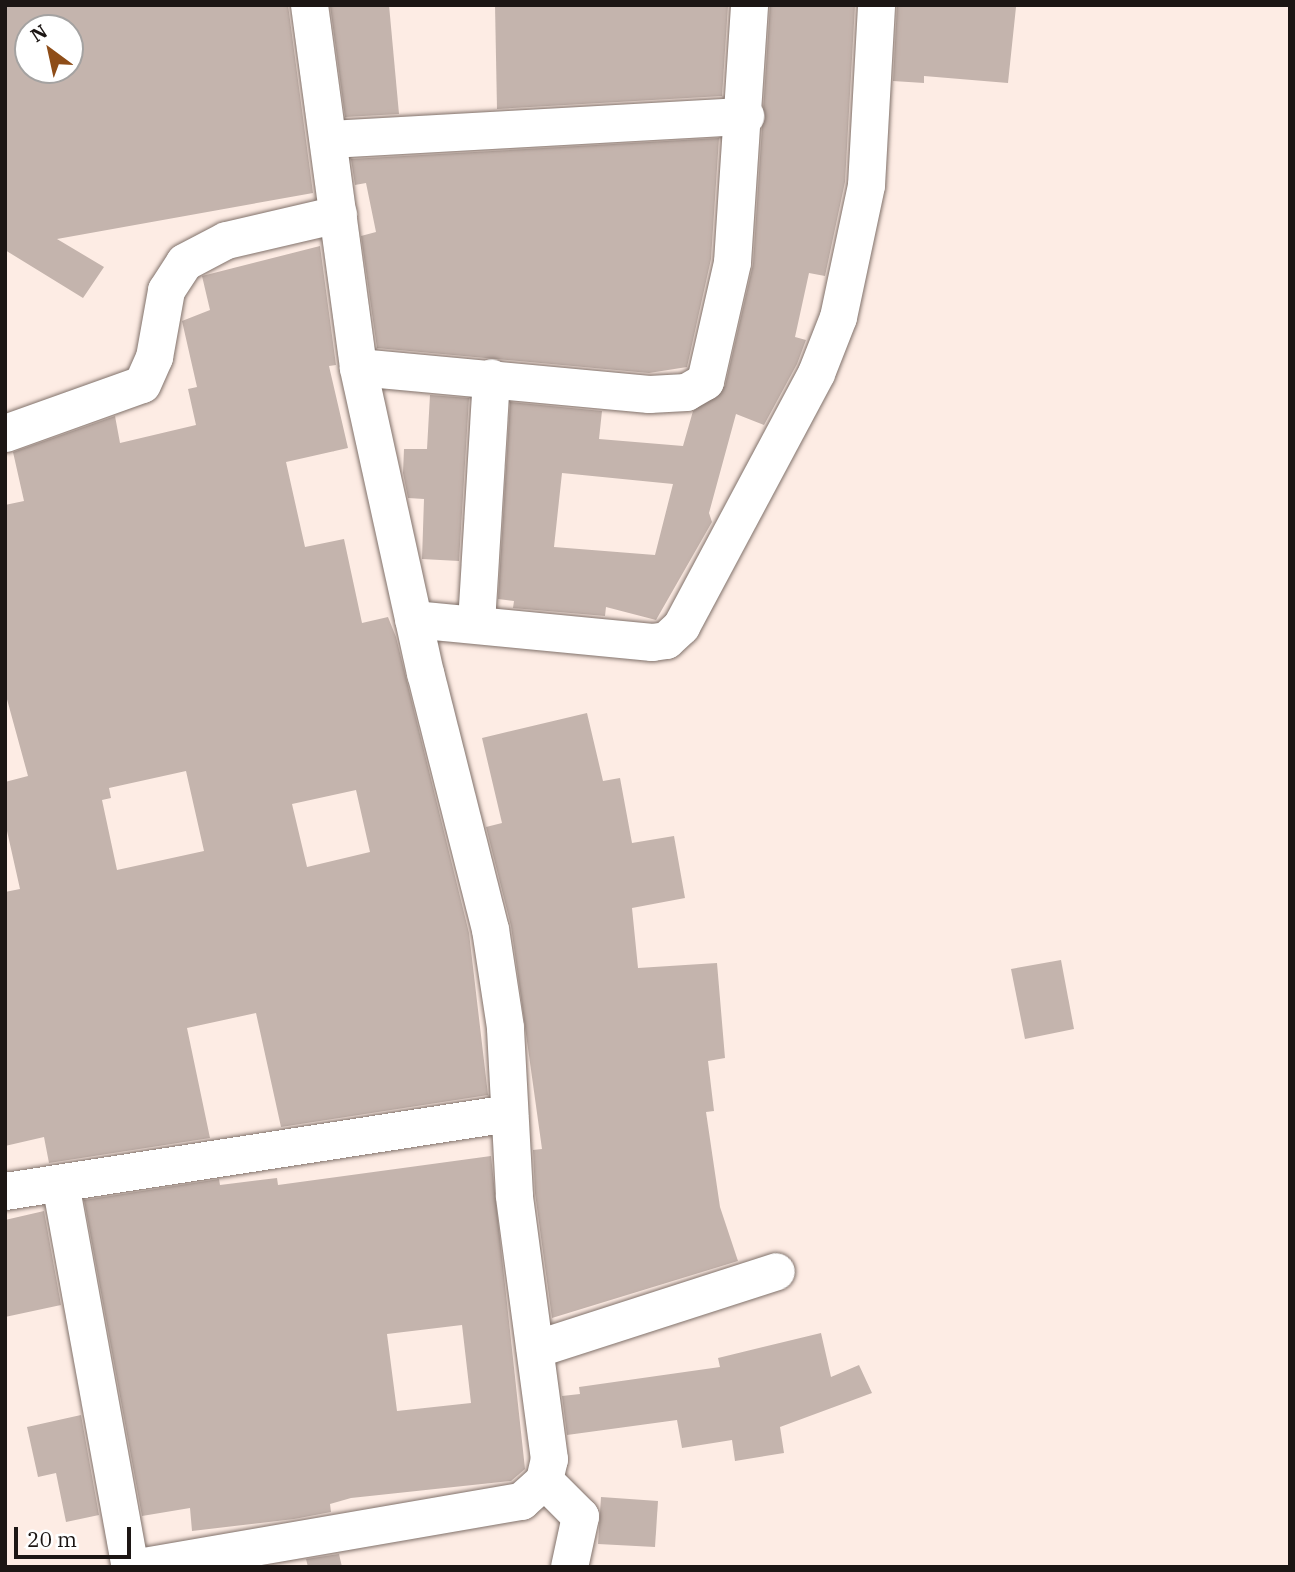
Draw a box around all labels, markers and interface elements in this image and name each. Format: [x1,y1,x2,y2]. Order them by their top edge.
north arrow [14,14,84,84]
text: N [26,19,51,47]
scale bar [18,1512,135,1556]
text: 20 m [27,1525,77,1553]

